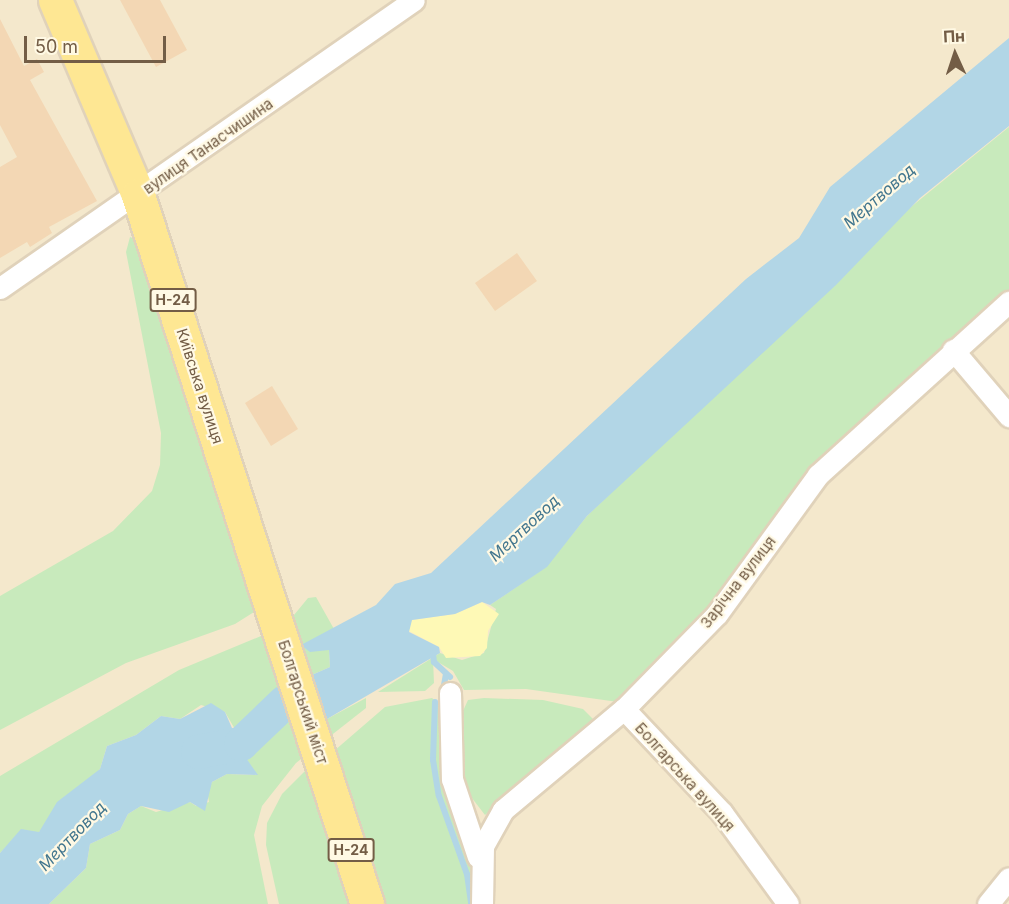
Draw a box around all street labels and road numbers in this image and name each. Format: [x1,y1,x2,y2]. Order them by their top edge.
street label: вулиця Танасчишина [140,94,276,198]
road number: Н-24 [149,289,197,311]
street label: Київська вулиця [173,326,227,446]
street label: Зарічна вулиця [697,532,779,632]
street label: Болгарський міст [274,638,332,766]
street label: Болгарська вулиця [631,719,739,835]
road number: Н-24 [327,839,375,861]

